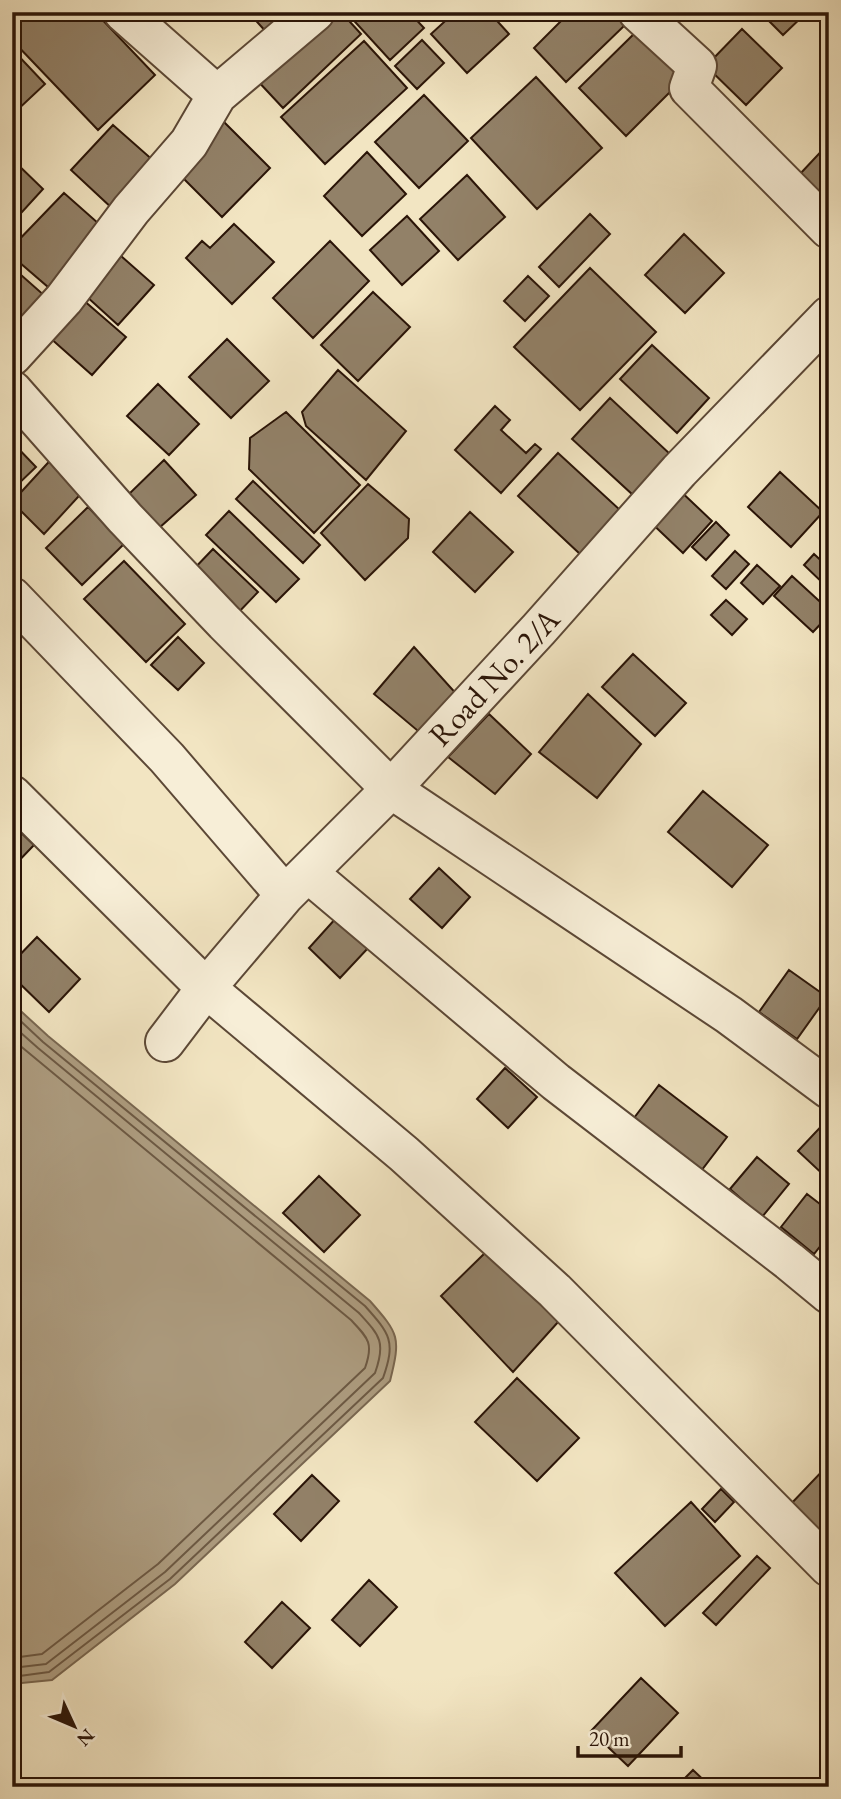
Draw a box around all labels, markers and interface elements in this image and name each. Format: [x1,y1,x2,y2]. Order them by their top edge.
street label: Road No. 2/A [419,598,569,755]
north arrow [38,1690,108,1760]
scale bar [578,1715,682,1759]
text: N [71,1723,100,1752]
text: 20 m [589,1725,630,1752]

